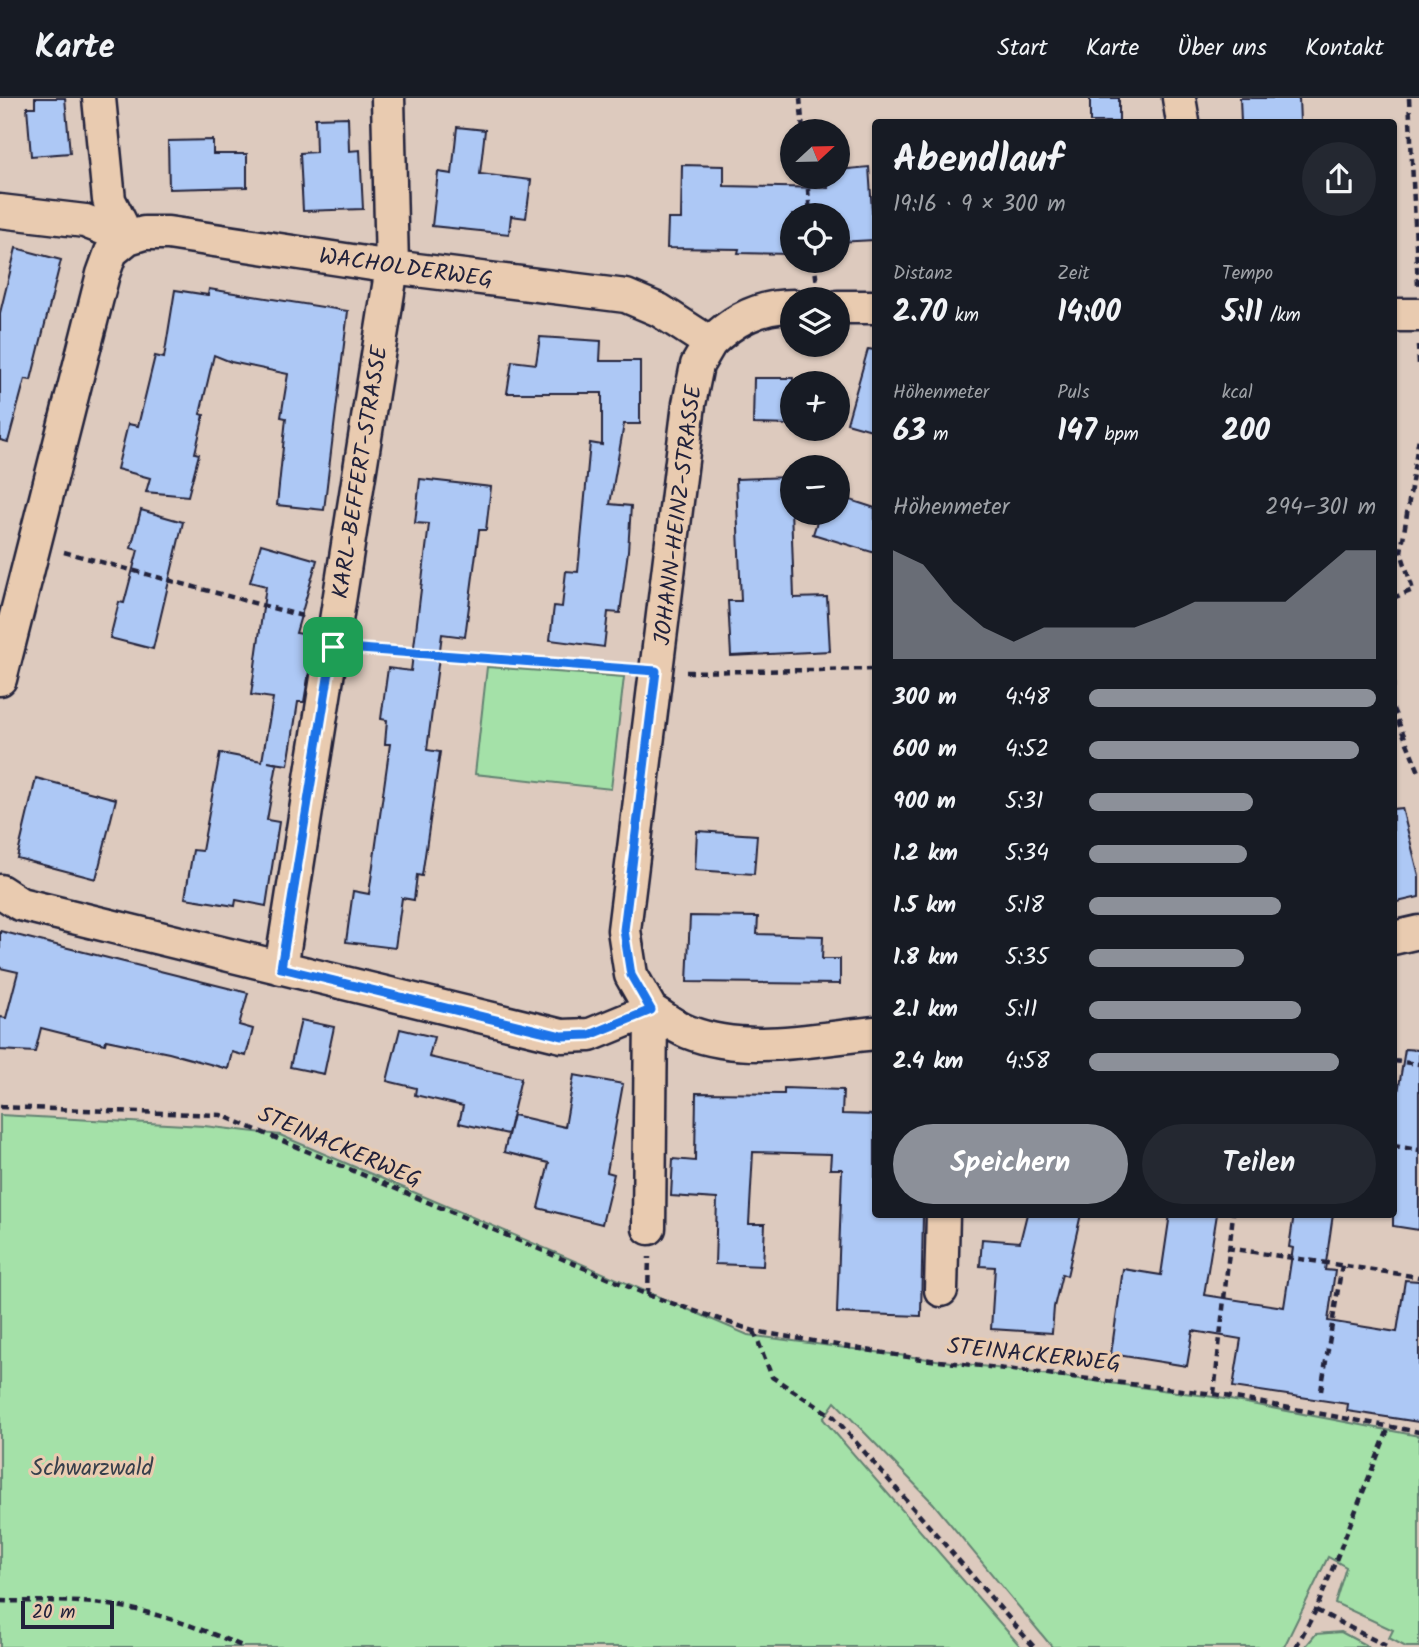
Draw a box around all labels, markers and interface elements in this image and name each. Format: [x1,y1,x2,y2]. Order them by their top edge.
text: Karte [35,22,115,75]
text: Start [997,29,1048,68]
text: Karte [1086,29,1139,68]
text: Über uns [1177,29,1267,68]
text: Kontakt [1305,29,1384,68]
north arrow [780,119,850,189]
map controls [780,119,850,525]
text: Abendlauf [893,131,1063,191]
button: share [1302,142,1376,216]
text: 19:16 · 9 × 300 m [893,187,1066,223]
button: locate [780,203,850,273]
street label: WACHOLDERWEG [317,239,495,299]
text: Distanz [893,259,953,289]
text: Zeit [1057,259,1090,289]
text: Tempo [1222,259,1273,289]
button: layers [780,287,850,357]
text: 2.70 [893,289,947,337]
text: 14:00 [1057,289,1121,337]
text: 5:11 [1222,289,1262,337]
text: km [947,301,979,331]
text: /km [1262,301,1301,331]
street label: KARL-BEFFERT-STRASSE [323,343,399,601]
button: + [780,371,850,441]
text: Höhenmeter [893,378,989,408]
text: Puls [1057,378,1090,408]
text: kcal [1222,378,1253,408]
street label: JOHANN-HEINZ-STRASSE [645,382,713,648]
text: 63 [893,408,926,456]
text: 147 [1057,408,1097,456]
text: 200 [1222,408,1270,456]
text: m [926,420,948,450]
text: bpm [1097,420,1139,450]
button: − [780,455,850,525]
text: Höhenmeter [893,490,1009,526]
text: 294–301 m [1265,490,1376,526]
pin [303,617,363,677]
icon: arrive [314,628,352,666]
text: 300 m [893,680,957,716]
text: 4:48 [1005,680,1050,716]
text: 600 m [893,732,957,768]
text: 4:52 [1005,732,1049,768]
text: 900 m [893,784,956,820]
text: 5:31 [1005,784,1043,820]
text: 1.2 km [893,836,958,872]
text: 5:34 [1005,836,1049,872]
text: 1.5 km [893,888,956,924]
text: 5:18 [1005,888,1044,924]
text: 1.8 km [893,940,958,976]
text: 5:35 [1005,940,1049,976]
text: 2.1 km [893,992,958,1028]
text: 5:11 [1005,992,1037,1028]
text: 2.4 km [893,1044,963,1080]
text: 4:58 [1005,1044,1050,1080]
street label: STEINACKERWEG [252,1097,427,1198]
button: Speichern [893,1124,1128,1204]
button: Teilen [1142,1124,1376,1204]
street label: STEINACKERWEG [945,1329,1122,1383]
park label: Schwarzwald [31,1451,154,1487]
scale bar [21,1598,114,1630]
text: 20 m [32,1598,75,1628]

